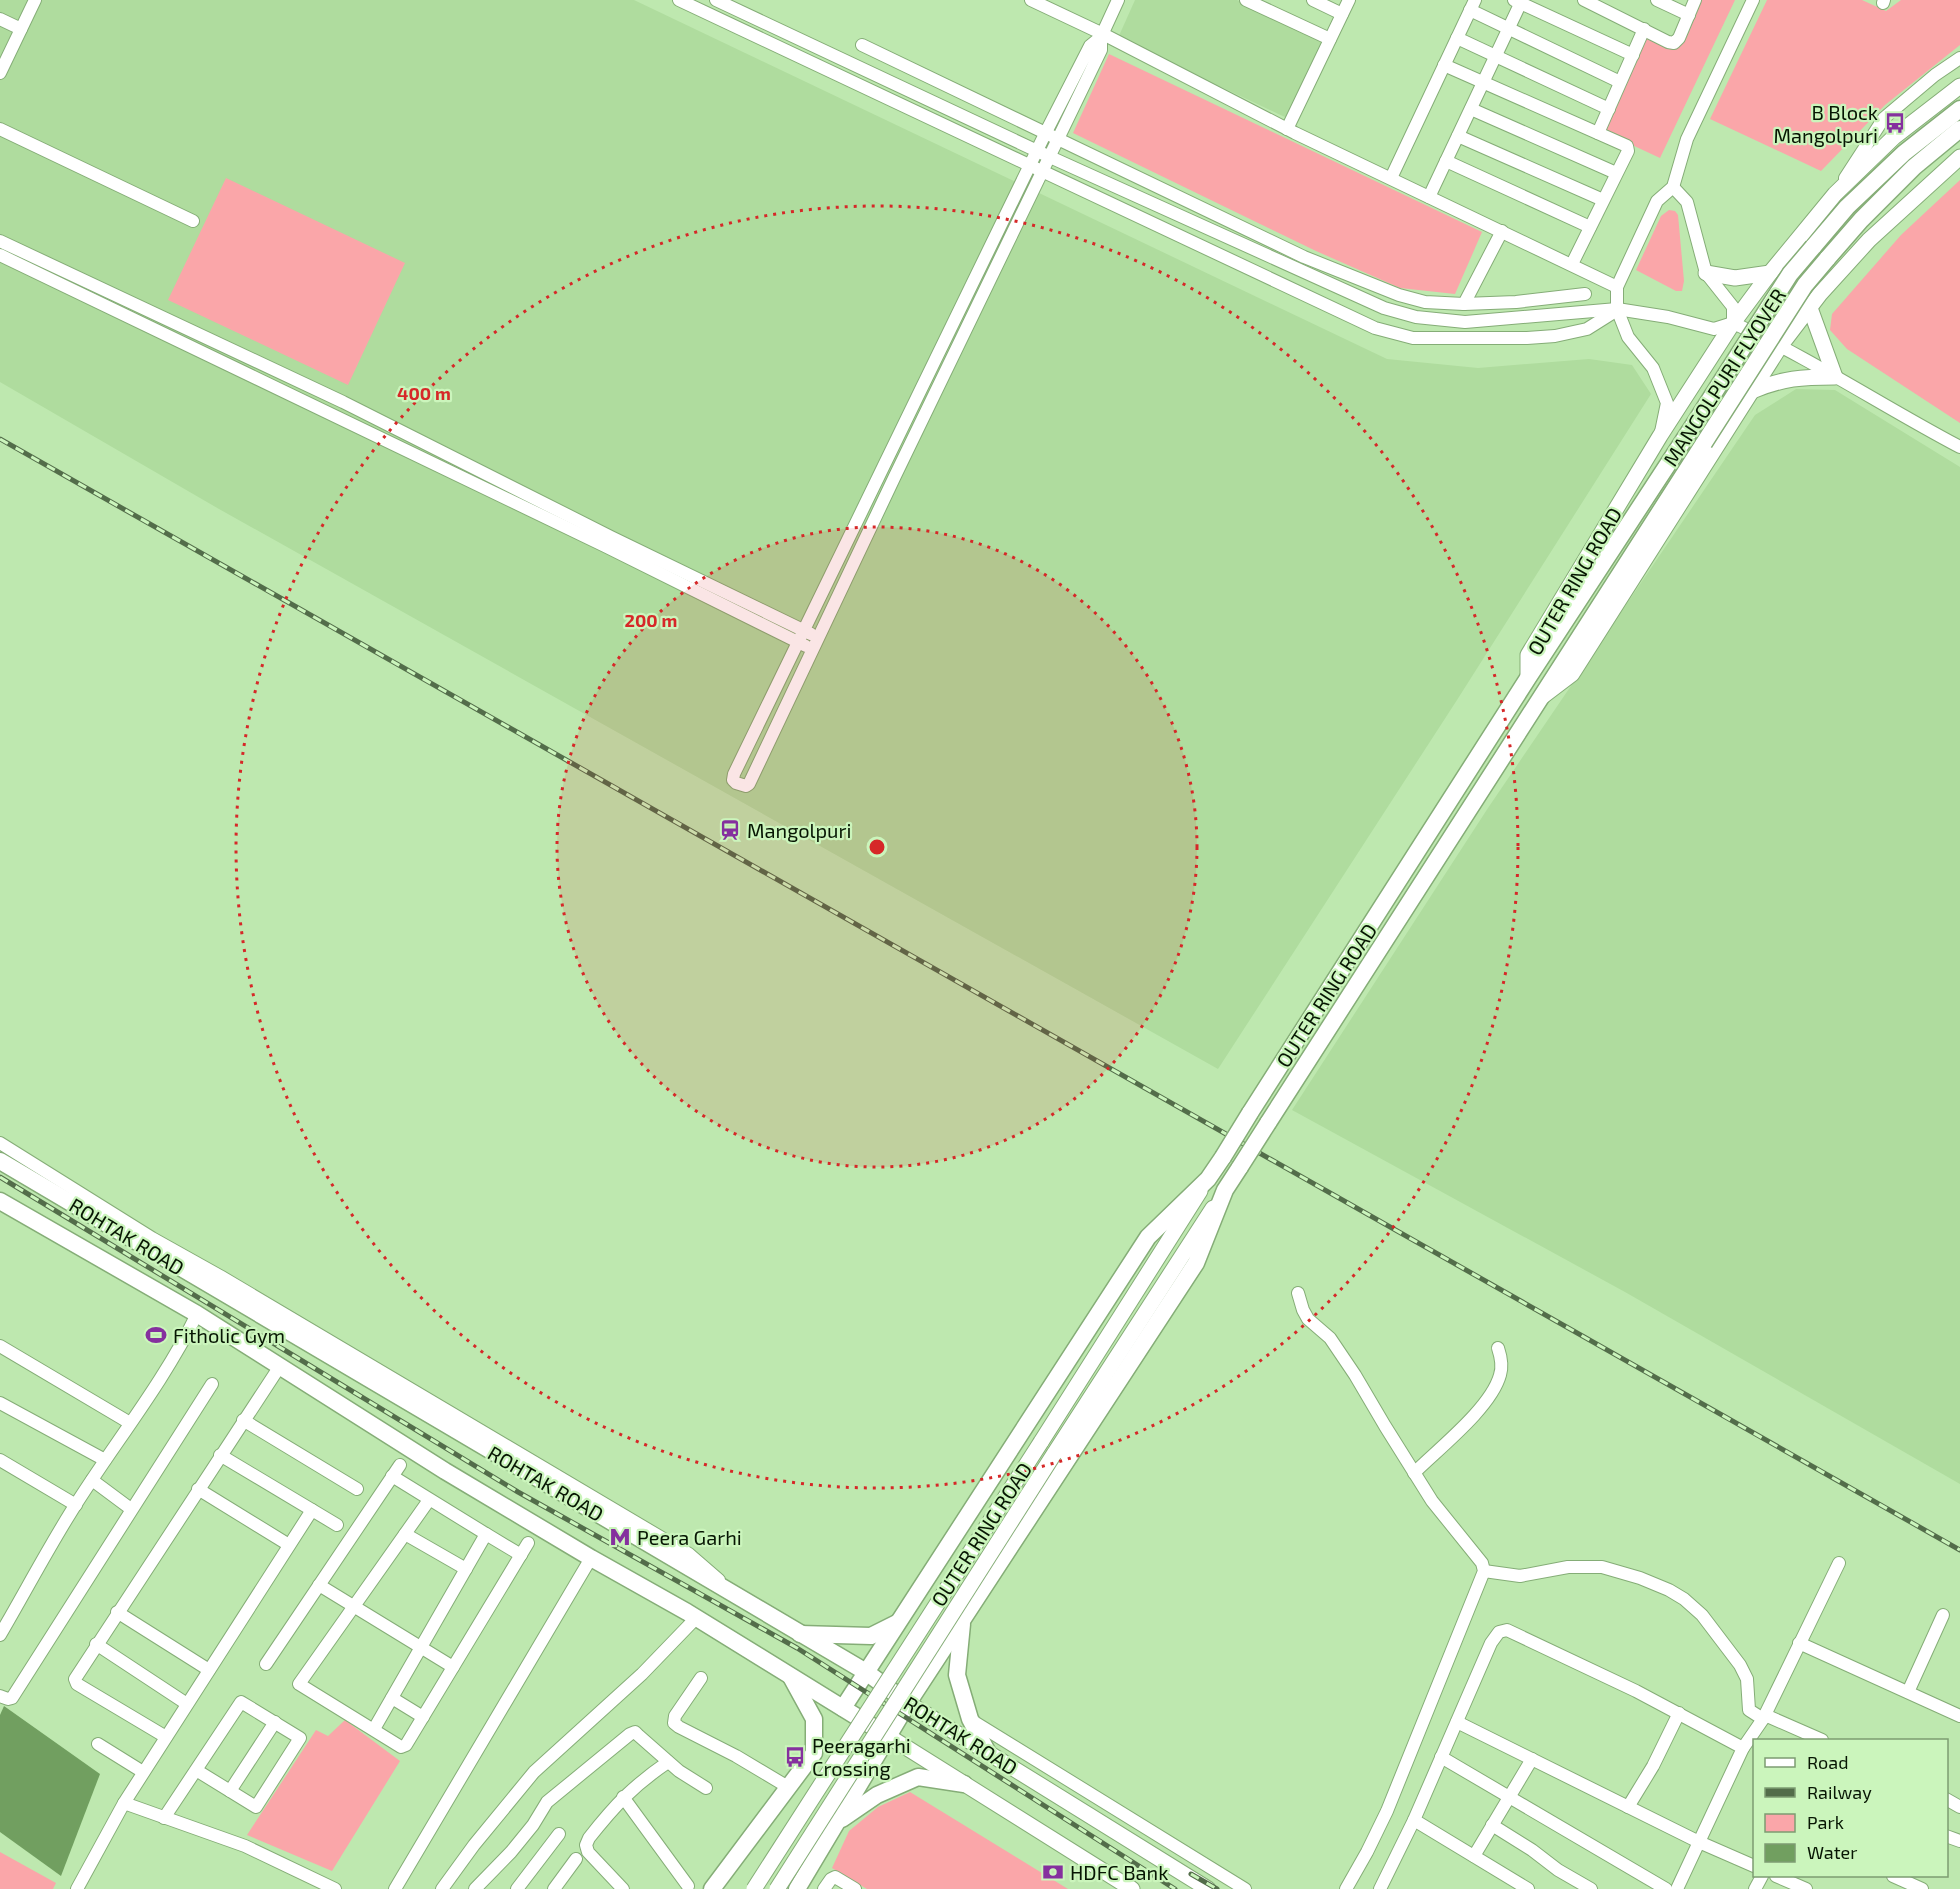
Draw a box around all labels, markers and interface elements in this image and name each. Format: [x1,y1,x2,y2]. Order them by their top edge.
place label: B Block Mangolpuri [1774,100,1878,147]
bus stop icon: B Block Mangolpuri [1883,111,1907,135]
street label: MANGOLPURI FLYOVER [1658,284,1790,470]
text: 400 m [397,382,451,404]
street label: OUTER RING ROAD [1522,503,1626,659]
text: 200 m [625,609,677,631]
station icon: Mangolpuri [718,818,742,842]
place label: Mangolpuri [747,818,852,842]
centre of rings [867,837,887,857]
street label: OUTER RING ROAD [1271,919,1381,1071]
street label: ROHTAK ROAD [65,1192,189,1280]
sports icon: Fitholic Gym [144,1323,168,1347]
place label: Fitholic Gym [173,1323,285,1347]
street label: ROHTAK ROAD [484,1440,608,1526]
street label: OUTER RING ROAD [926,1458,1036,1610]
metro station icon: Peera Garhi [608,1525,632,1549]
place label: Peera Garhi [637,1525,742,1549]
street label: ROHTAK ROAD [900,1691,1022,1779]
place label: Peeragarhi Crossing [812,1733,911,1780]
legend [1753,1739,1948,1877]
bus stop icon: Peeragarhi Crossing [783,1745,807,1769]
text: Road [1807,1751,1848,1773]
text: Railway [1807,1781,1872,1803]
text: Park [1807,1811,1844,1833]
text: Water [1807,1841,1857,1863]
bank icon: HDFC Bank [1041,1860,1065,1884]
place label: HDFC Bank [1070,1860,1168,1884]

